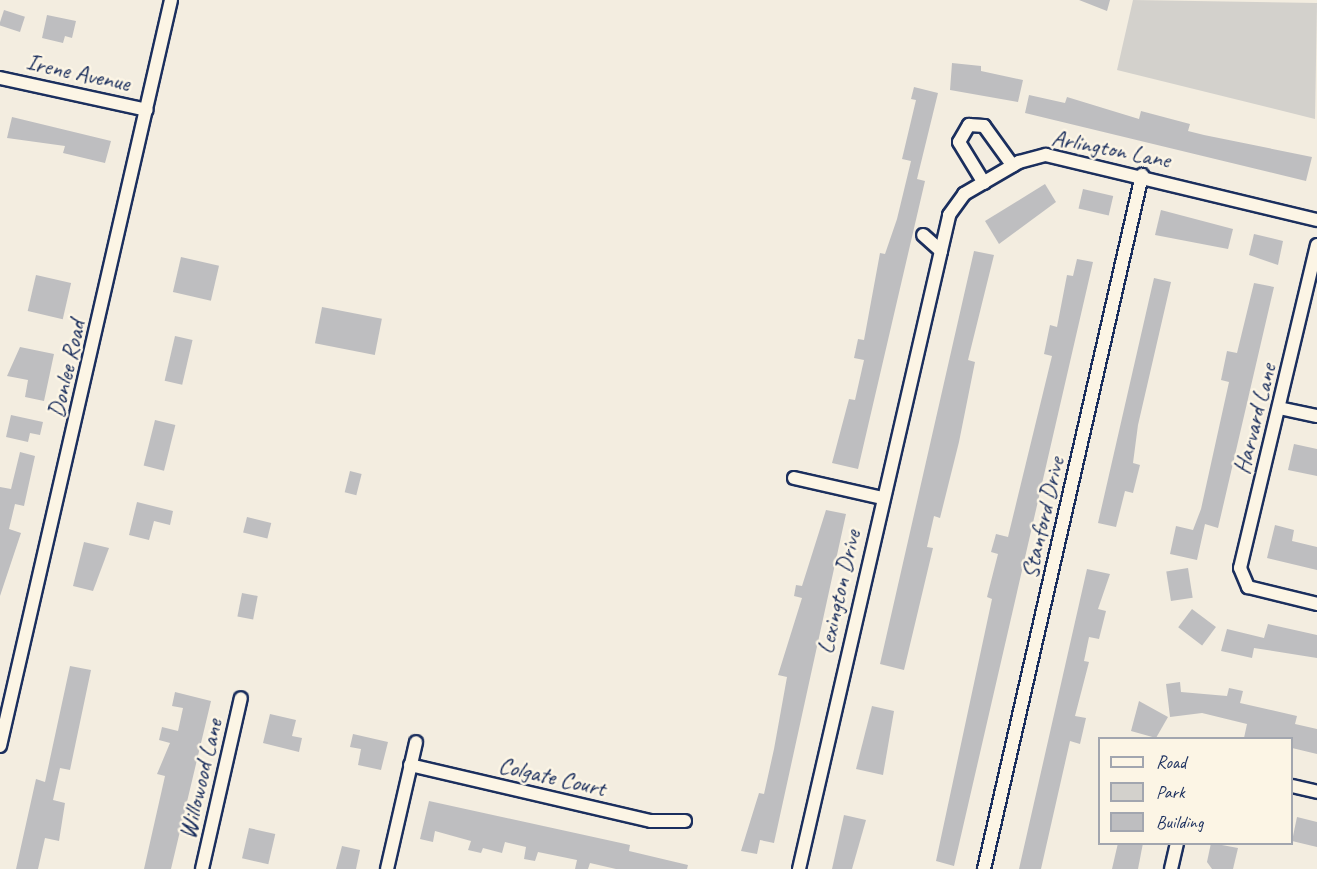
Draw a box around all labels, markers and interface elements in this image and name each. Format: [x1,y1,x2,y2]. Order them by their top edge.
street label: Irene Avenue [23,48,133,98]
street label: Arlington Lane [1049,123,1173,175]
street label: Donlee Road [42,318,92,420]
street label: Harvard Lane [1227,361,1283,477]
street label: Stanford Drive [1015,454,1071,582]
street label: Lexington Drive [811,527,867,657]
street label: Willowood Lane [173,716,229,842]
legend [1098,737,1293,845]
street label: Colgate Court [496,751,608,803]
text: Road [1156,751,1186,773]
text: Park [1156,781,1185,803]
text: Building [1156,811,1203,833]

